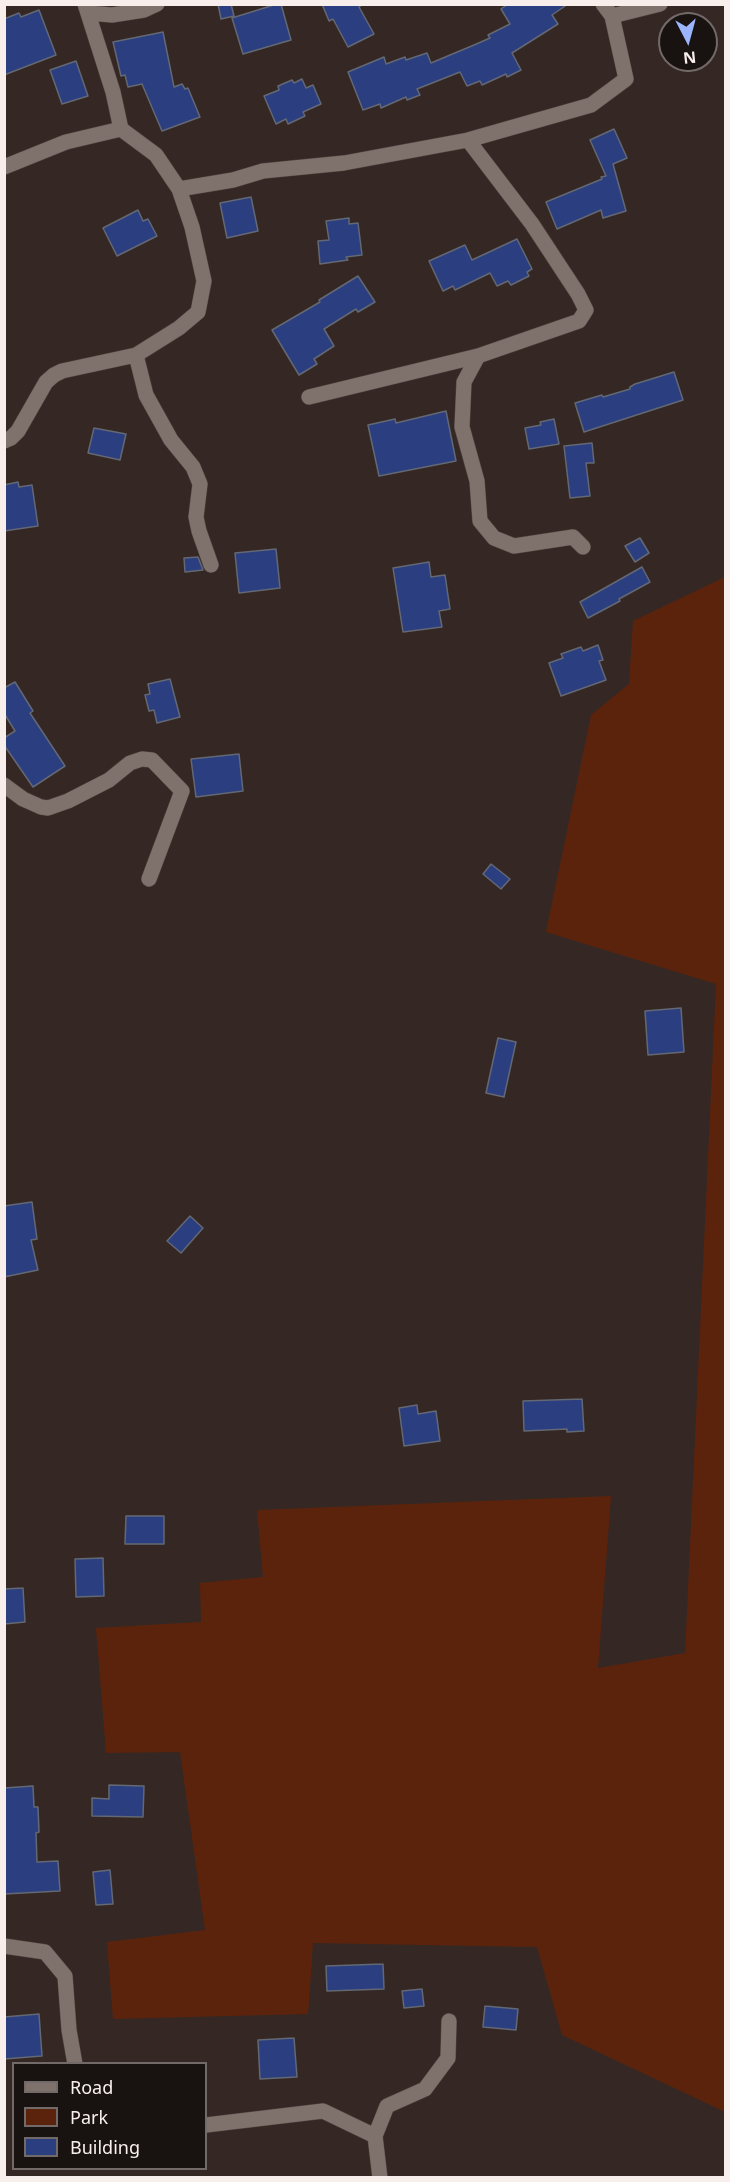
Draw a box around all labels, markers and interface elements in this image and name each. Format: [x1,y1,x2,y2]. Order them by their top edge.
north arrow [658,12,718,72]
text: N [682,46,697,70]
legend [12,2062,207,2170]
text: Road [70,2075,113,2099]
text: Park [70,2105,108,2129]
text: Building [70,2135,140,2159]

